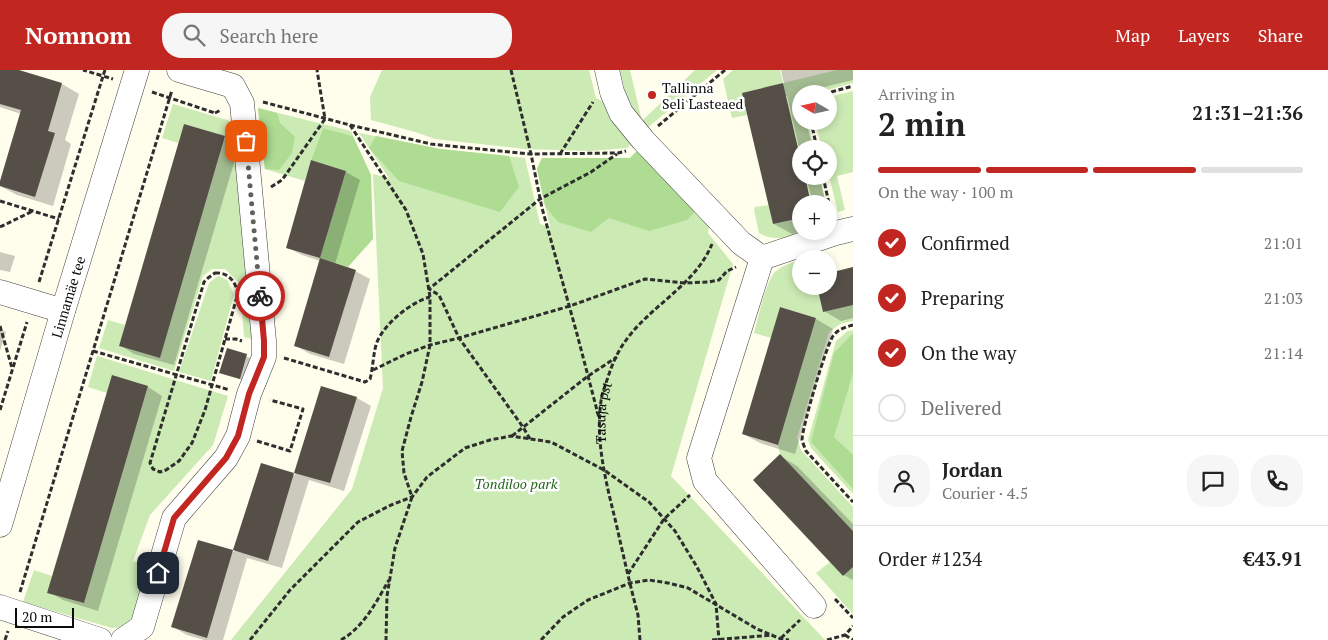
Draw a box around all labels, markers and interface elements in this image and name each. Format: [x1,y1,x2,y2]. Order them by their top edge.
search box [162,13,512,58]
text: Nomnom [25,19,132,51]
icon: search [180,21,208,49]
text: Search here [220,23,318,48]
text: Map [1115,23,1150,47]
text: Layers [1178,23,1230,47]
text: Share [1258,23,1303,47]
place label: Tallinna Seli Lasteaed [662,78,744,113]
text: Arriving in [878,83,955,105]
north arrow [792,85,838,130]
map controls [792,85,837,295]
marker: Tallinna Seli Lasteaed [646,89,658,101]
text: 21:31–21:36 [1192,100,1303,125]
text: 2 min [878,103,966,145]
pin [225,120,267,162]
icon: bag [232,127,260,155]
button: locate [792,140,837,185]
text: On the way · 100 m [878,181,1013,203]
button: + [792,195,837,240]
icon: check [878,229,906,257]
text: Confirmed [921,230,1010,255]
text: 21:01 [1264,232,1303,254]
button: − [792,250,837,295]
street label: Linnamäe tee [46,254,89,340]
courier [235,271,285,321]
icon: bike [246,282,274,310]
icon: check [878,284,906,312]
text: Preparing [921,285,1004,310]
text: 21:03 [1264,287,1303,309]
icon: check [878,339,906,367]
text: On the way [921,340,1016,365]
text: 21:14 [1264,342,1303,364]
street label: Tasuja pst [590,378,616,445]
text: Delivered [921,395,1002,420]
button: person [878,455,930,507]
button: chat [1187,455,1239,507]
button: phone [1251,455,1303,507]
text: Jordan [942,457,1003,482]
park label: Tondiloo park [475,474,558,493]
text: Courier · 4.5 [942,482,1028,504]
text: Order #1234 [878,546,982,571]
text: €43.91 [1244,546,1303,571]
pin [137,552,179,594]
icon: home [144,559,172,587]
scale bar [15,605,74,628]
text: 20 m [22,607,52,626]

